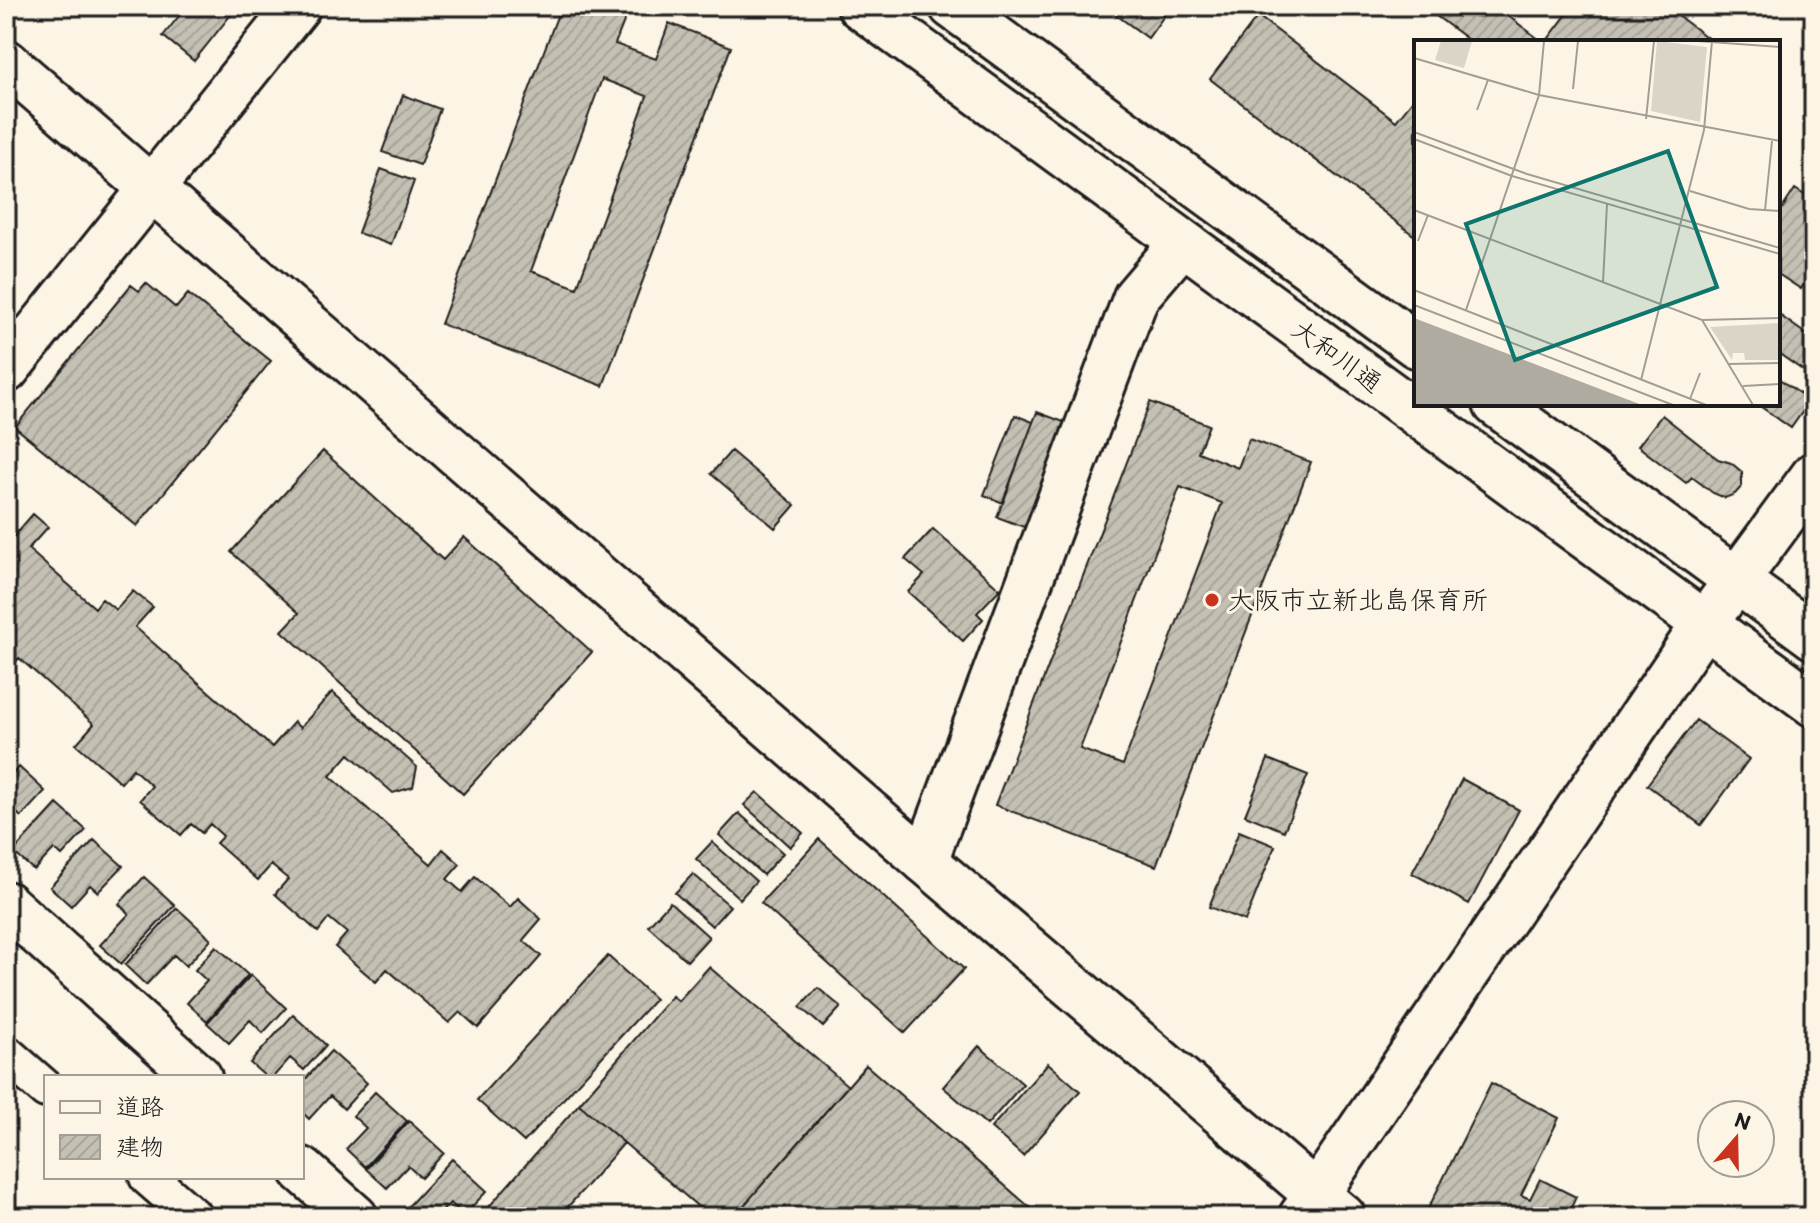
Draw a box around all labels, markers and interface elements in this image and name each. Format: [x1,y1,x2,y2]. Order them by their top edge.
inset map [1414,40,1780,406]
street label: 大和川通 [1286,312,1388,400]
place label: 大阪市立新北島保育所 [1228,584,1488,616]
marker: 大阪市立新北島保育所 [1203,591,1221,609]
legend [44,1075,304,1179]
text: 道路 [116,1092,164,1121]
north arrow [1696,1099,1776,1179]
text: N [1731,1105,1754,1136]
text: 建物 [116,1132,164,1161]

